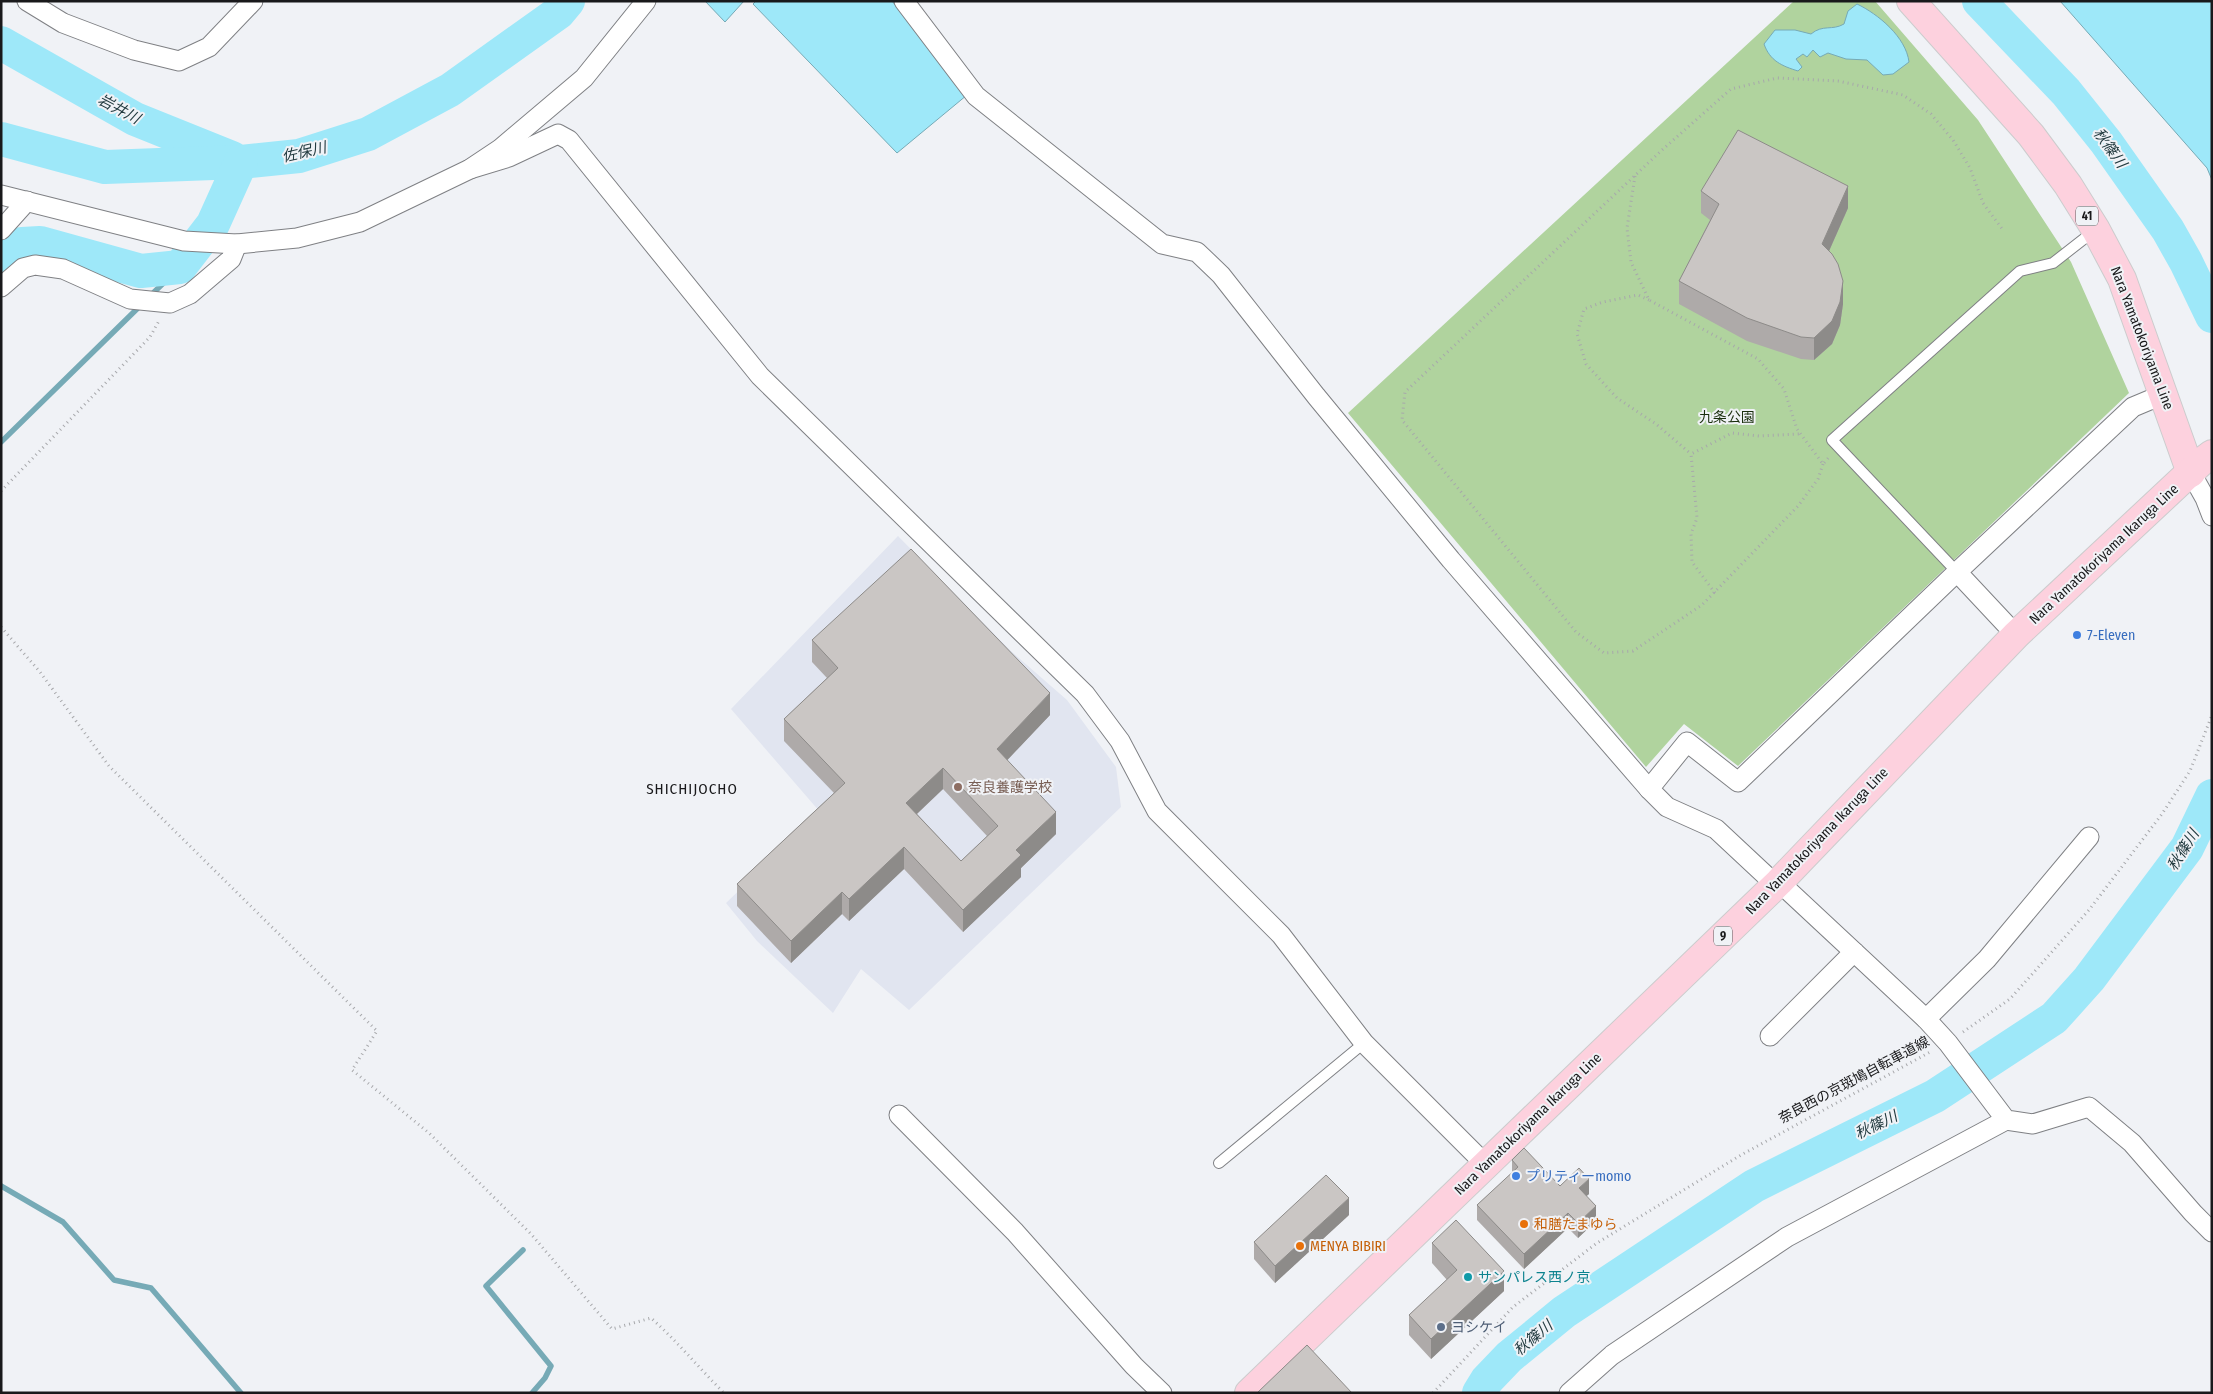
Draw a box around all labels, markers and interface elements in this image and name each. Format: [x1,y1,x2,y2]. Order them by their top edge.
water label: 岩井川 [95,90,145,128]
water label: 秋篠川 [2089,125,2132,173]
water label: 佐保川 [280,138,330,166]
road number: 41 [2076,207,2098,226]
street label: Nara Yamatokoriyama Line [2107,264,2177,412]
park label: 九条公園 [1699,409,1755,426]
street label: Nara Yamatokoriyama Ikaruga Line [2026,480,2182,628]
place label: 7-Eleven [2087,627,2135,644]
marker: 7-Eleven [2071,629,2083,641]
street label: Nara Yamatokoriyama Ikaruga Line [1742,764,1892,918]
place label: 奈良養護学校 [968,779,1052,796]
district label: SHICHIJOCHO [646,780,738,798]
marker: 奈良養護学校 [952,781,964,793]
water label: 秋篠川 [2163,824,2204,874]
road number: 9 [1714,926,1732,946]
street label: 奈良西の京斑鳩自転車道線 [1776,1033,1932,1127]
street label: Nara Yamatokoriyama Ikaruga Line [1451,1049,1605,1199]
water label: 秋篠川 [1852,1106,1902,1143]
place label: プリティーmomo [1526,1168,1631,1185]
marker: プリティーmomo [1510,1170,1522,1182]
place label: 和膳たまゆら [1534,1216,1618,1233]
marker: 和膳たまゆら [1518,1218,1530,1230]
place label: MENYA BIBIRI [1310,1238,1386,1255]
marker: MENYA BIBIRI [1294,1240,1306,1252]
place label: サンパレス西ノ京 [1478,1269,1590,1286]
marker: サンパレス西ノ京 [1462,1271,1474,1283]
water label: 秋篠川 [1510,1315,1558,1359]
place label: ヨシケイ [1451,1319,1507,1336]
marker: ヨシケイ [1435,1321,1447,1333]

